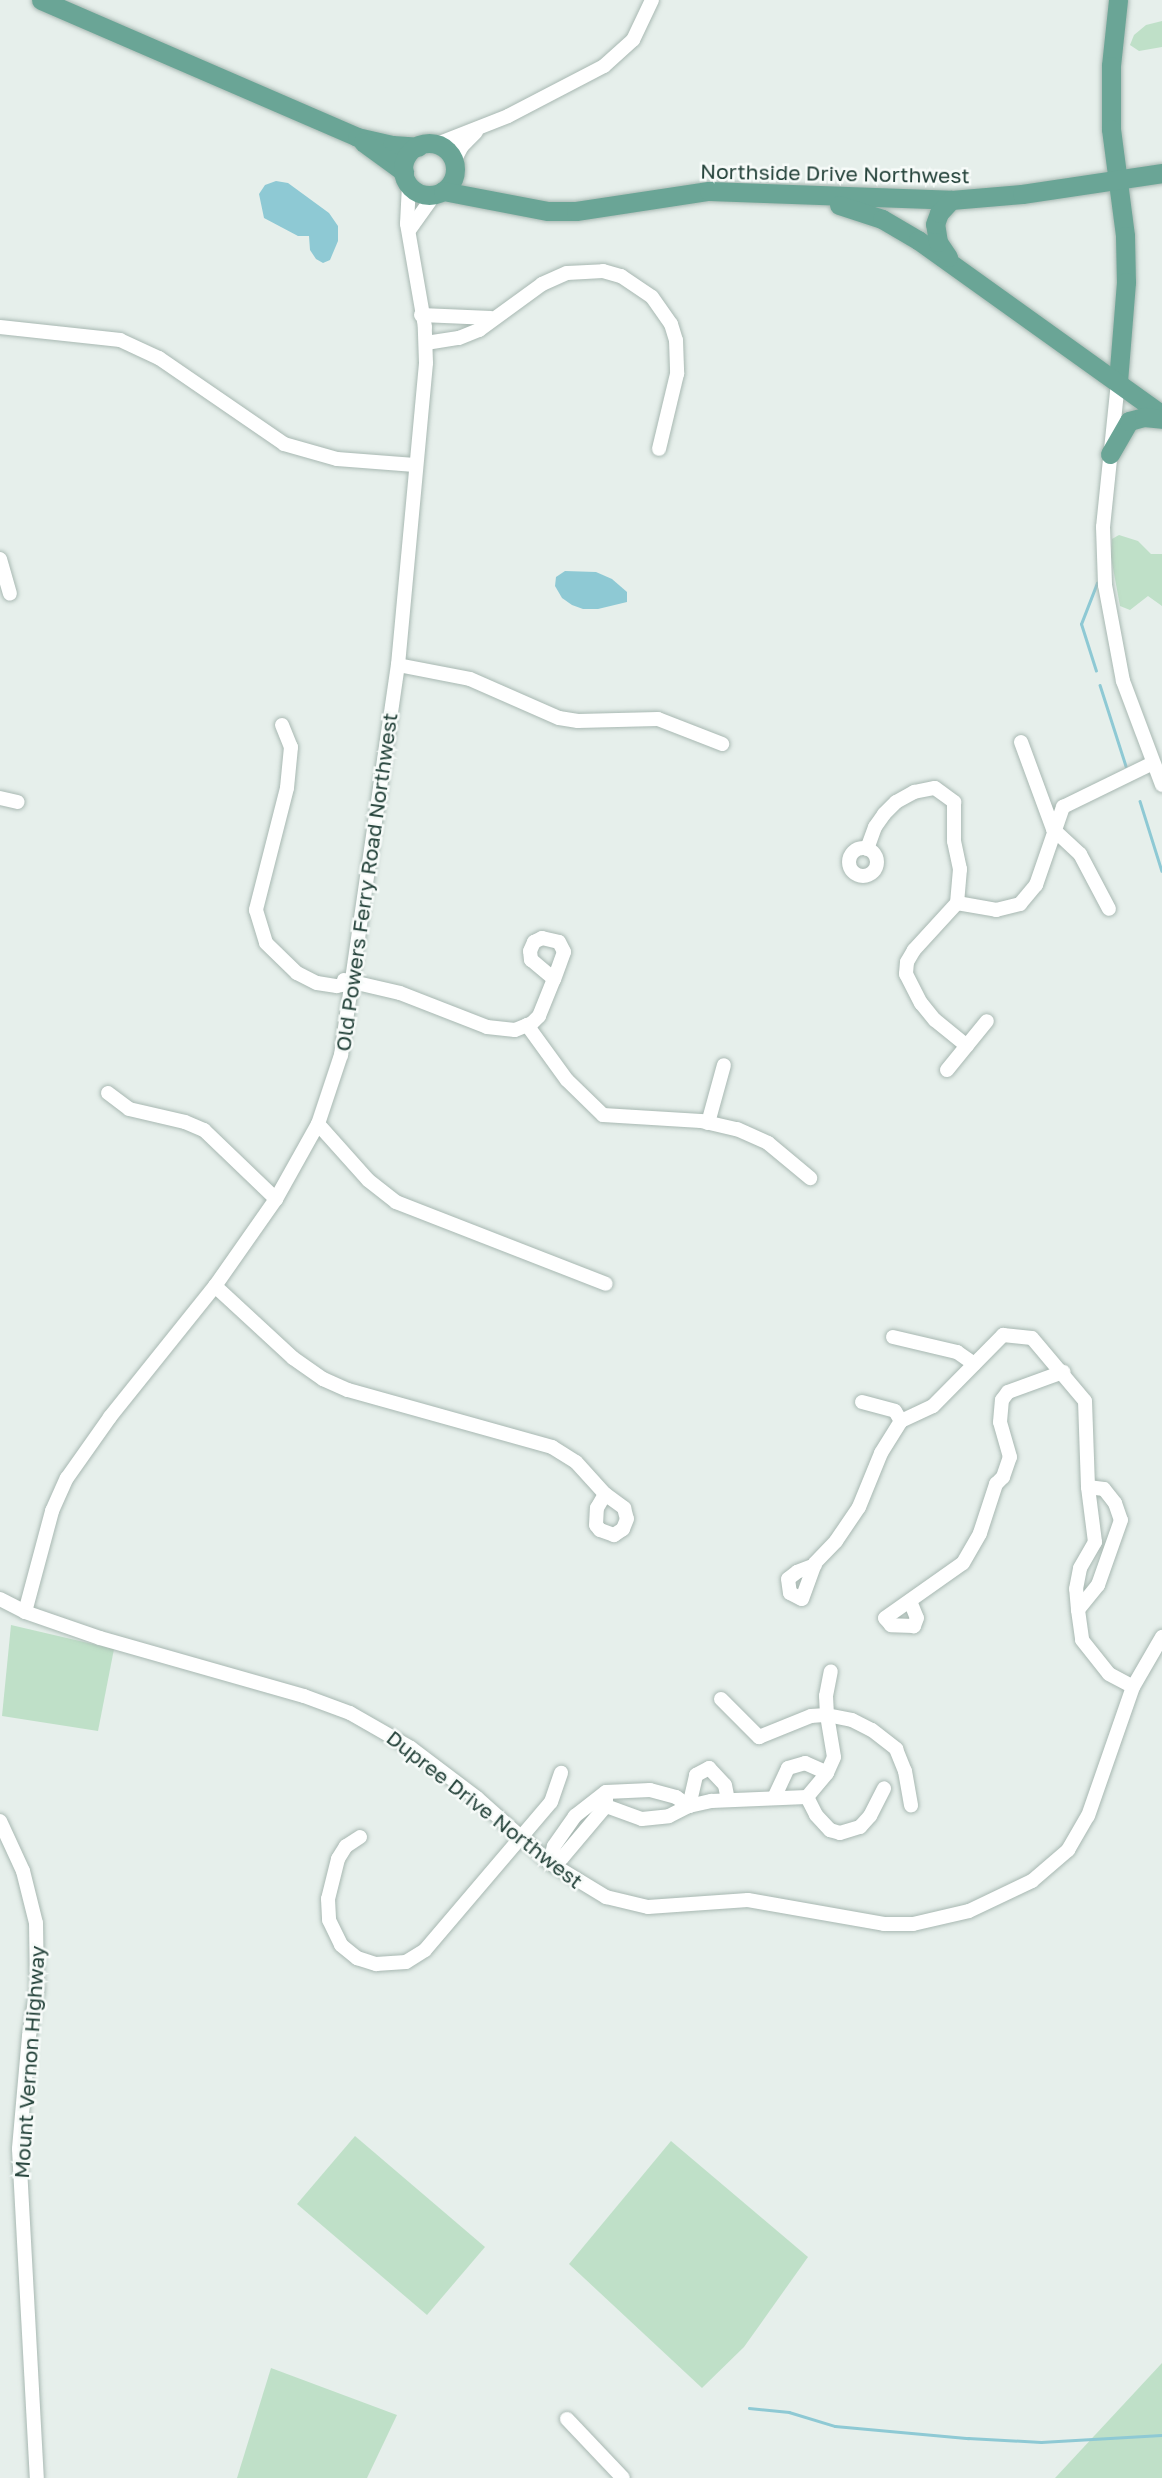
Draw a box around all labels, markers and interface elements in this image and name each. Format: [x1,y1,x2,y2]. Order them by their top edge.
street label: Northside Drive Northwest [700,158,970,188]
street label: Old Powers Ferry Road Northwest [330,711,402,1053]
street label: Dupree Drive Northwest [382,1725,588,1893]
street label: Mount Vernon Highway [8,1945,50,2179]

